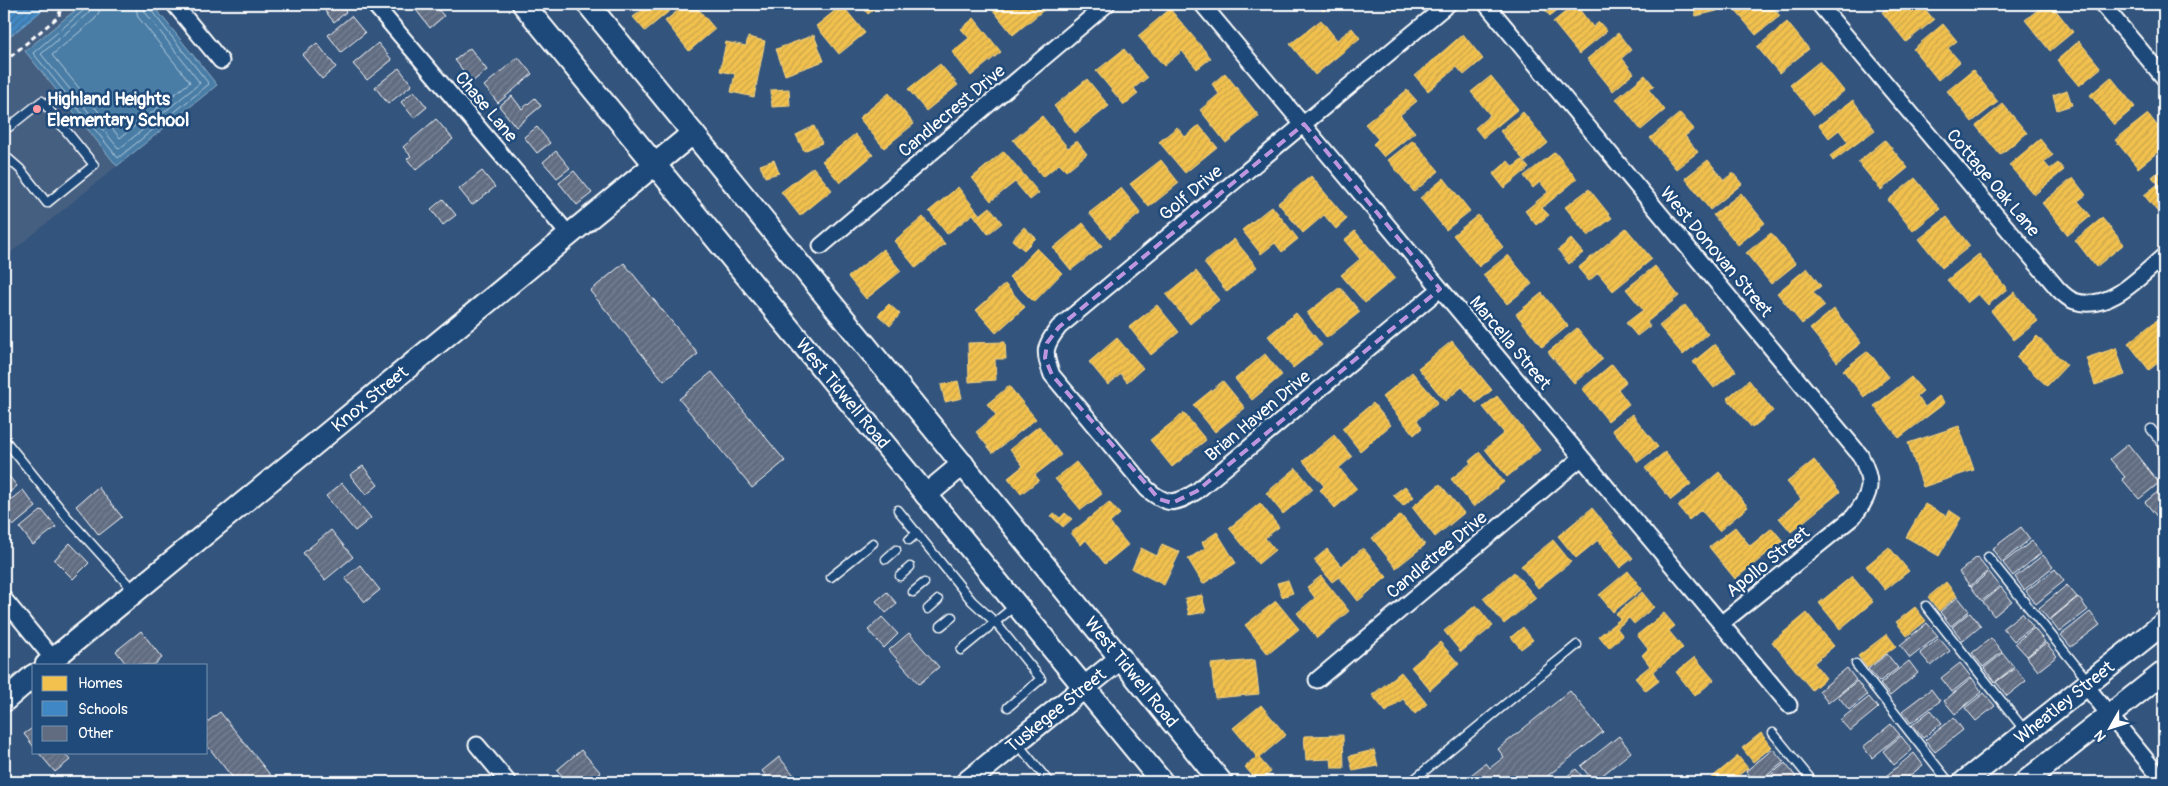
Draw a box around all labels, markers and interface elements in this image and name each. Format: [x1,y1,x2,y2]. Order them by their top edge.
street label: Candlecrest Drive [894,59,1010,162]
street label: Chase Lane [450,67,522,147]
place label: Highland Heights Elementary School [47,88,189,132]
marker: Highland Heights Elementary School [31,103,43,115]
street label: Cottage Oak Lane [1941,124,2045,242]
street label: Golf Drive [1155,160,1227,226]
street label: West Donovan Street [1655,182,1778,323]
street label: Marcella Street [1464,291,1556,395]
street label: West Tidwell Road [791,333,895,453]
street label: Knox Street [327,360,413,437]
street label: Brian Haven Drive [1201,365,1316,467]
street label: Candletree Drive [1382,506,1492,604]
street label: Apollo Street [1722,521,1815,603]
street label: West Tidwell Road [1079,612,1183,732]
street label: Wheatley Street [2010,655,2119,749]
street label: Tuskegee Street [1001,663,1111,758]
legend [32,664,208,754]
text: Homes [78,674,123,693]
text: Schools [78,700,128,719]
north arrow [2086,704,2136,754]
text: Other [78,724,114,743]
text: N [2091,727,2110,745]

